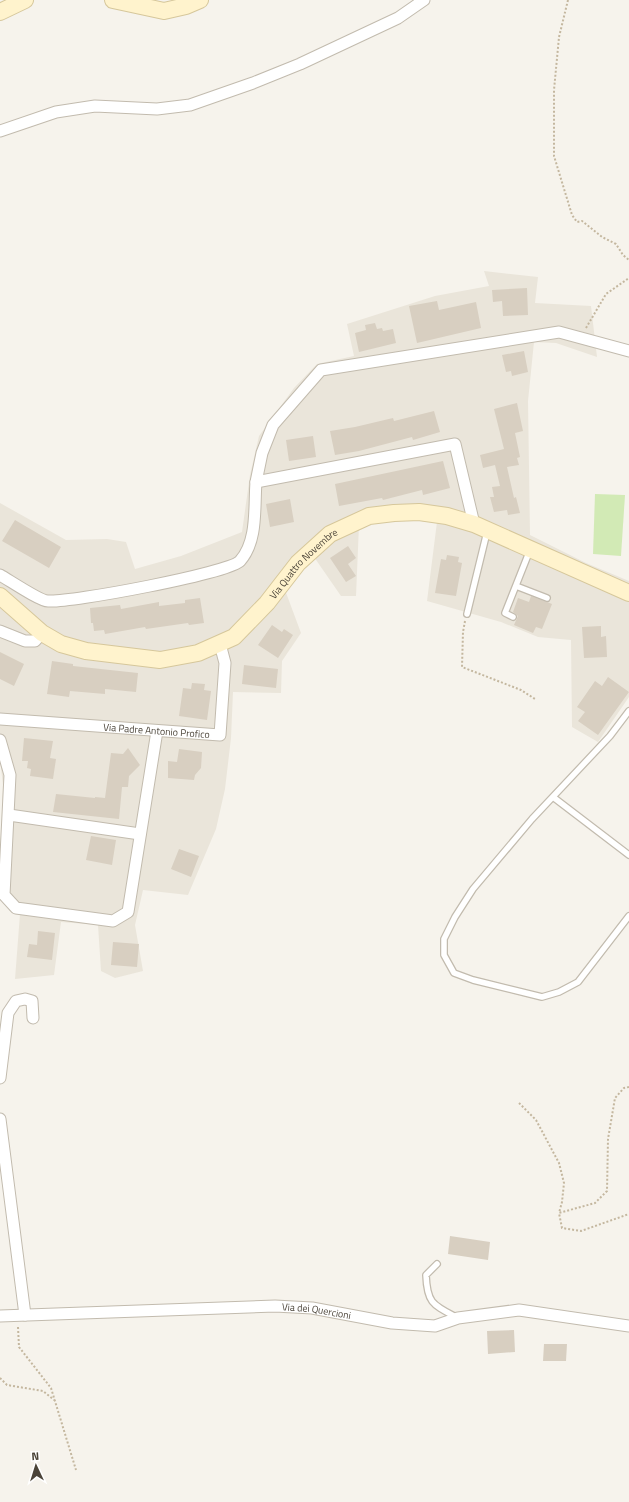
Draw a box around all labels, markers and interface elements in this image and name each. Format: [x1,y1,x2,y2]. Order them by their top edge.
street label: Via Quattro Novembre [265,524,340,602]
street label: Via Padre Antonio Profico [103,719,210,742]
street label: Via dei Quercioni [281,1299,352,1323]
north arrow [16,1446,56,1486]
text: N [31,1448,40,1464]

